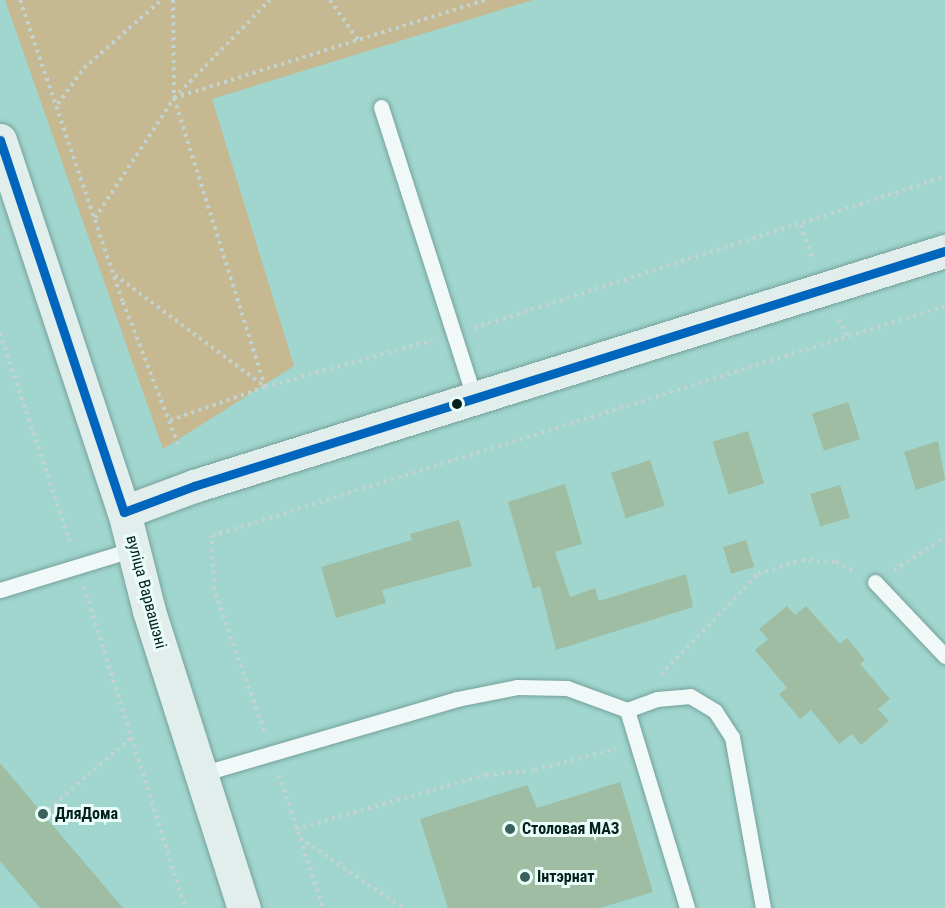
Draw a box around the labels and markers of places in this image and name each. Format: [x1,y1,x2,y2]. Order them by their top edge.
unlabelled marker [451,398,463,410]
place label: ДляДома [55,804,118,824]
marker: ДляДома [36,807,50,821]
place label: Столовая МАЗ [522,819,620,839]
marker: Столовая МАЗ [503,822,517,836]
place label: Інтэрнат [537,867,594,887]
marker: Інтэрнат [518,870,532,884]

